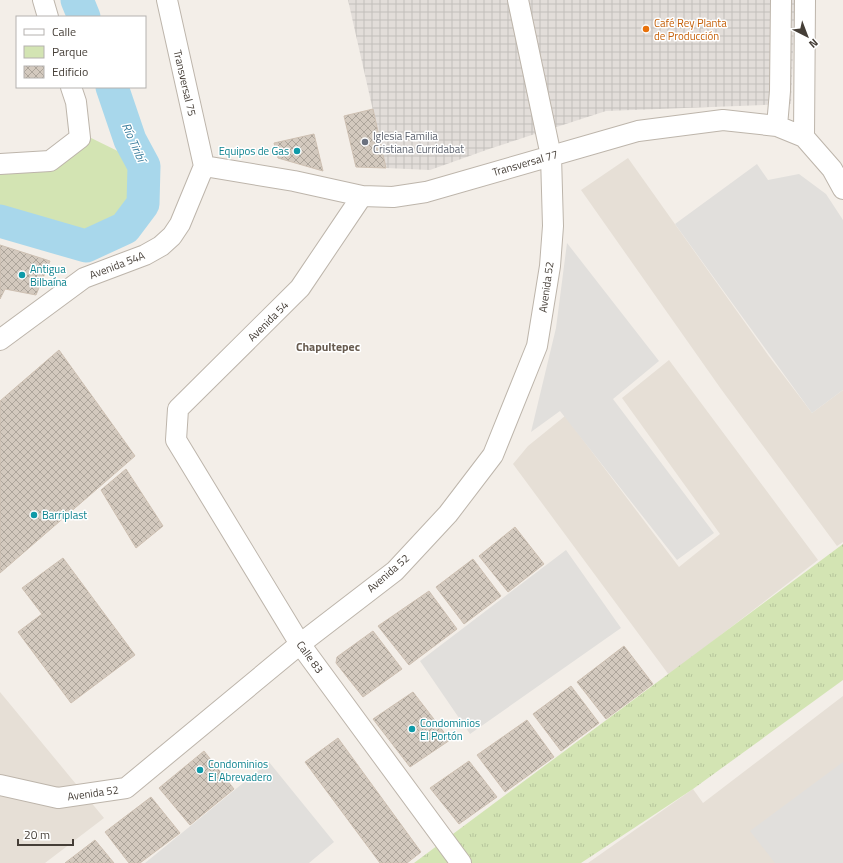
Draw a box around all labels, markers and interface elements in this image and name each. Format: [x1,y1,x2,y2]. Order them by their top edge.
place label: Café Rey Planta de Producción [654,15,727,44]
legend [16,16,146,88]
north arrow [787,16,827,56]
text: Calle [52,22,76,41]
marker: Café Rey Planta de Producción [641,24,651,34]
text: N [806,35,822,52]
text: Parque [52,42,88,61]
street label: Transversal 75 [170,48,200,118]
text: Edificio [52,62,88,81]
water label: Río Tiribí [117,120,152,168]
place label: Iglesia Familia Cristiana Curridabat [373,128,464,157]
marker: Iglesia Familia Cristiana Curridabat [360,137,370,147]
place label: Equipos de Gas [219,143,289,159]
marker: Equipos de Gas [292,146,302,156]
street label: Transversal 77 [490,146,560,180]
street label: Avenida 54A [87,247,147,283]
street label: Avenida 52 [534,260,558,314]
place label: Antigua Bilbaína [30,261,67,290]
marker: Antigua Bilbaína [17,270,27,280]
street label: Avenida 54 [244,297,292,345]
district label: Chapultepec [296,337,360,356]
place label: Barriplast [42,507,87,523]
marker: Barriplast [29,510,39,520]
street label: Avenida 52 [363,550,413,596]
street label: Calle 83 [293,637,327,677]
place label: Condominios El Portón [420,715,480,744]
marker: Condominios El Portón [407,724,417,734]
place label: Condominios El Abrevadero [208,756,272,785]
marker: Condominios El Abrevadero [195,765,205,775]
street label: Avenida 52 [66,781,120,805]
scale bar [18,821,73,847]
text: 20 m [24,825,50,844]

